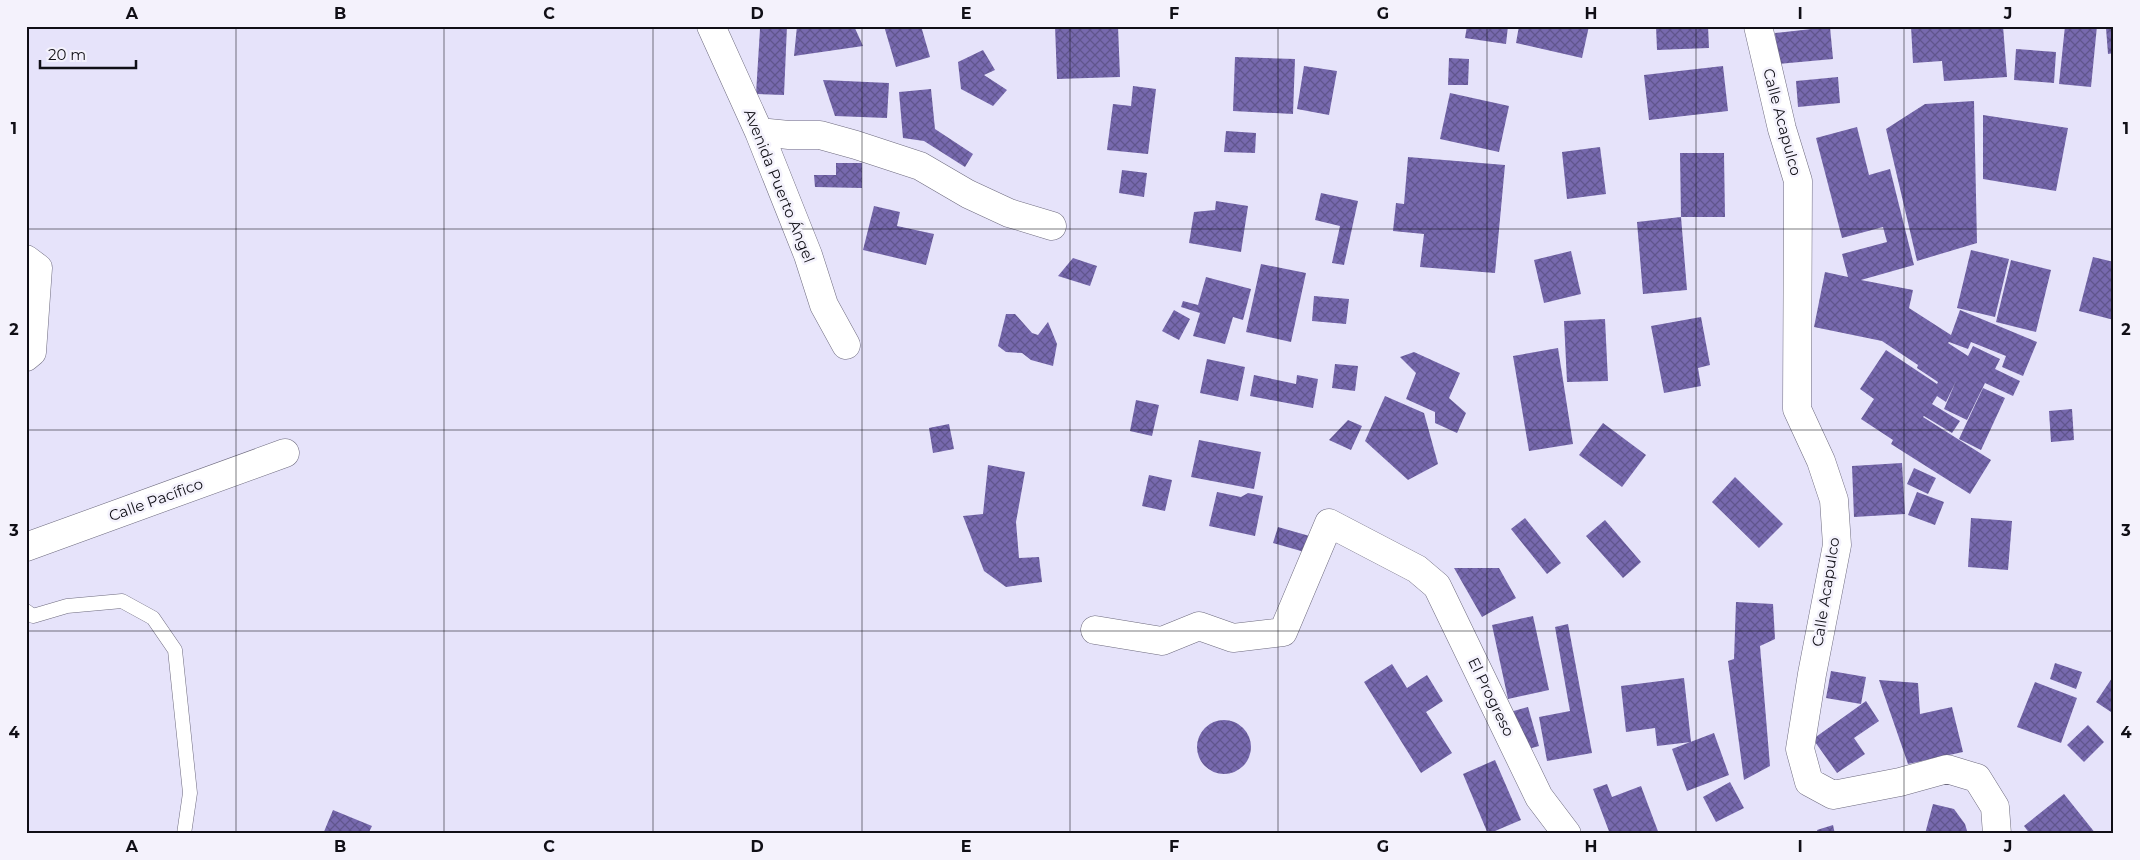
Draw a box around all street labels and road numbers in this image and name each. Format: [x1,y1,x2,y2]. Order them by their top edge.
street label: Calle Acapulco [1759,66,1806,178]
street label: Avenida Puerto Ángel [740,106,819,265]
street label: Calle Pacífico [106,474,206,525]
street label: Calle Acapulco [1807,536,1844,648]
street label: El Progreso [1464,654,1519,739]

